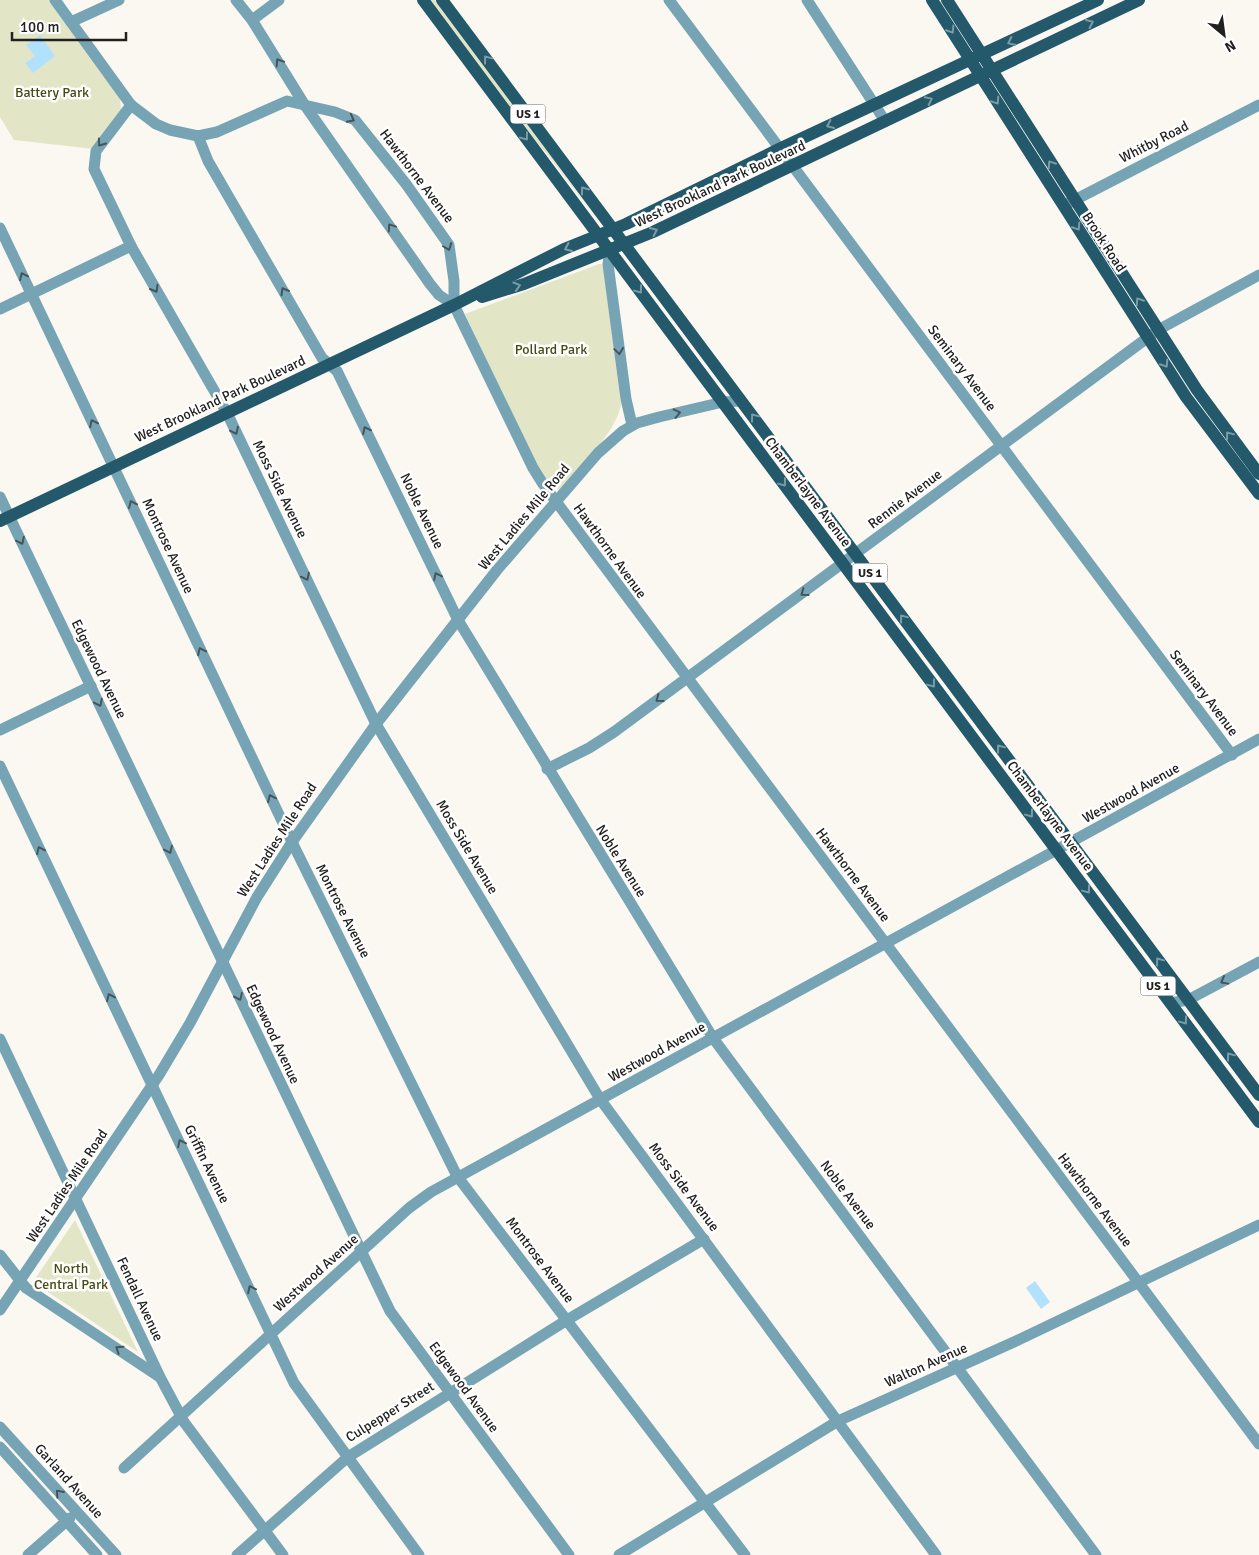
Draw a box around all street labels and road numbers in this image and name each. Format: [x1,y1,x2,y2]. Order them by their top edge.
road number: US 1 [510,105,546,124]
street label: Whitby Road [1117,117,1191,167]
street label: Hawthorne Avenue [376,126,458,226]
street label: West Brookland Park Boulevard [632,137,808,231]
street label: Brook Road [1078,209,1130,275]
street label: Seminary Avenue [924,322,1000,414]
street label: West Brookland Park Boulevard [132,352,308,446]
street label: Chamberlayne Avenue [761,434,855,550]
street label: Moss Side Avenue [249,437,311,541]
street label: West Ladies Mile Road [475,461,573,573]
street label: Rennie Avenue [865,466,945,532]
street label: Noble Avenue [396,470,448,552]
street label: Montrose Avenue [138,496,198,596]
street label: Hawthorne Avenue [570,500,650,602]
road number: US 1 [852,564,888,582]
street label: Edgewood Avenue [68,617,130,721]
street label: Seminary Avenue [1166,647,1242,739]
street label: Chamberlayne Avenue [1003,758,1097,874]
street label: Westwood Avenue [1080,759,1182,827]
street label: West Ladies Mile Road [234,780,320,900]
street label: Moss Side Avenue [432,797,502,897]
street label: Noble Avenue [592,822,650,900]
street label: Hawthorne Avenue [812,825,894,925]
street label: Montrose Avenue [312,861,374,961]
road number: US 1 [1140,976,1176,996]
street label: Edgewood Avenue [242,981,304,1087]
street label: Westwood Avenue [606,1018,708,1086]
street label: Griffin Avenue [181,1122,233,1206]
street label: West Ladies Mile Road [23,1126,111,1246]
street label: Moss Side Avenue [645,1139,723,1235]
street label: Hawthorne Avenue [1054,1150,1136,1250]
street label: Noble Avenue [817,1157,879,1233]
street label: Montrose Avenue [502,1214,578,1306]
street label: Westwood Avenue [270,1230,362,1316]
street label: Fendall Avenue [113,1254,167,1344]
street label: Edgewood Avenue [425,1338,503,1436]
street label: Walton Avenue [882,1339,970,1391]
street label: Culpepper Street [343,1378,437,1446]
street label: Garland Avenue [31,1440,107,1522]

